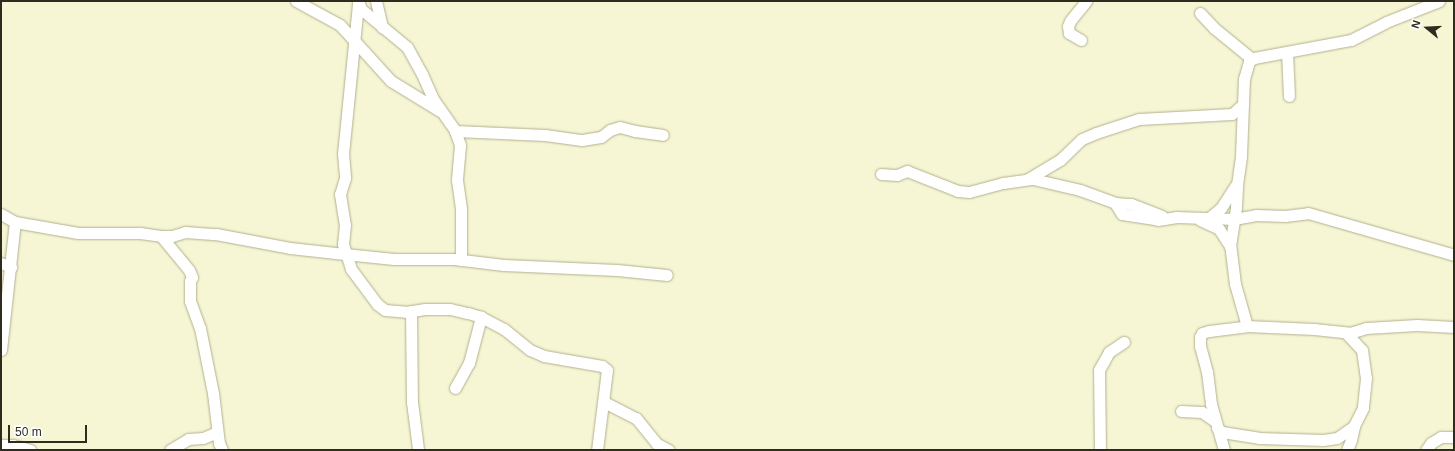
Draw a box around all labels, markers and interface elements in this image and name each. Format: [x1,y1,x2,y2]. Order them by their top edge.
north arrow [1407,8,1447,48]
text: N [1409,19,1423,30]
scale bar [10,417,89,443]
text: 50 m [15,425,42,439]

